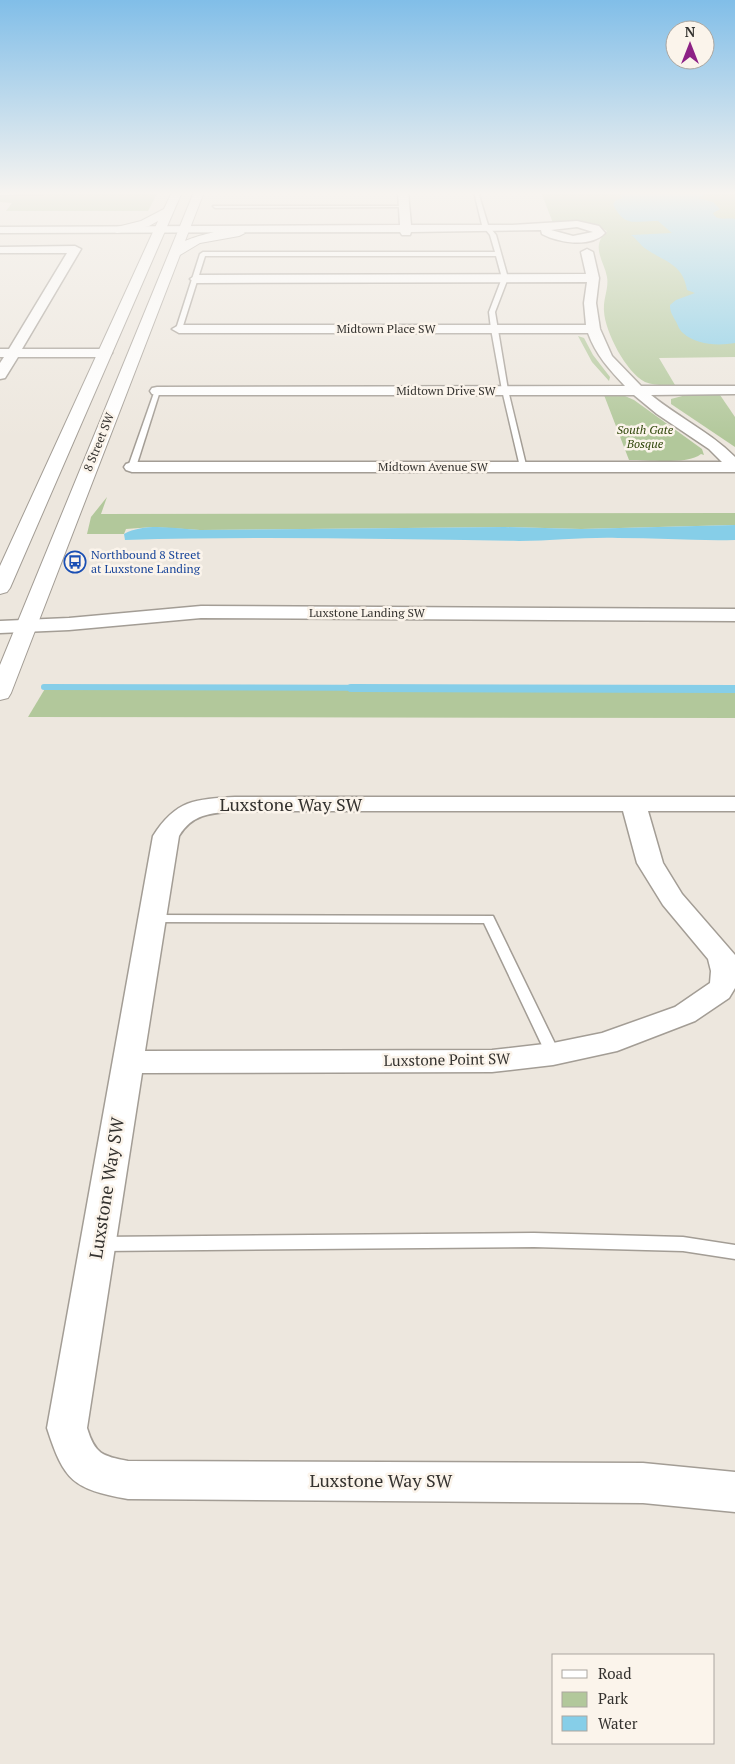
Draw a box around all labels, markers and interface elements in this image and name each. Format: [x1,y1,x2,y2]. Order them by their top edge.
north arrow [665,20,715,70]
text: N [685,22,696,41]
street label: Midtown Place SW [336,321,436,336]
street label: Midtown Drive SW [396,383,497,398]
street label: 8 Street SW [80,410,117,473]
park label: South Gate Bosque [617,422,674,451]
street label: Midtown Avenue SW [378,459,489,474]
place label: Northbound 8 Street at Luxstone Landing [91,547,201,576]
bus stop icon: Northbound 8 Street at Luxstone Landing [63,550,87,574]
street label: Luxstone Landing SW [309,605,426,620]
street label: Luxstone Way SW [220,792,363,816]
street label: Luxstone Point SW [384,1048,511,1070]
street label: Luxstone Way SW [83,1115,129,1260]
street label: Luxstone Way SW [310,1468,453,1492]
legend [552,1654,715,1744]
text: Road [598,1663,631,1683]
text: Park [598,1688,628,1708]
text: Water [598,1713,638,1733]

